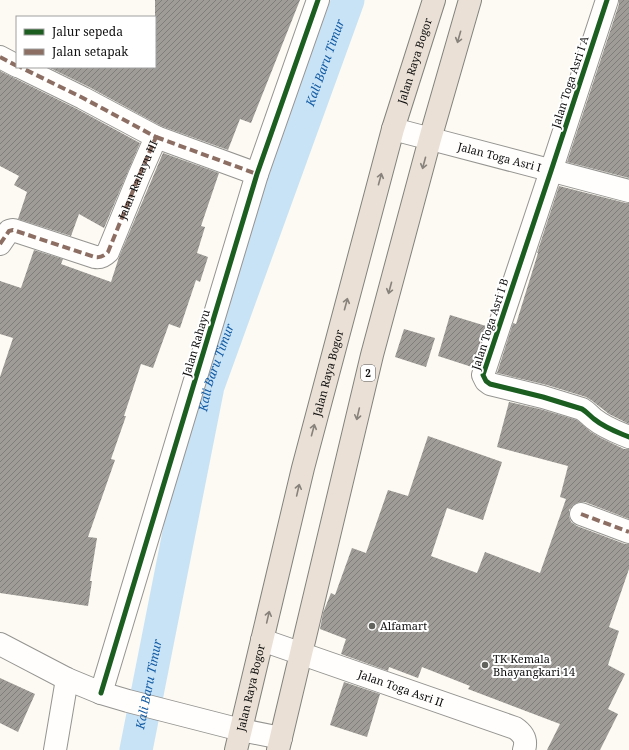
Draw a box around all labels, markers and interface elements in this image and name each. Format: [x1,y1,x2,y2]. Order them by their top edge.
street label: Jalan Raya Bogor [393,15,435,107]
legend [16,16,156,68]
water label: Kali Baru Timur [301,16,348,109]
text: Jalur sepeda [51,23,123,40]
one-way arrow [455,31,462,44]
street label: Jalan Toga Asri I A [547,34,592,131]
text: Jalan setapak [51,43,129,60]
street label: Jalan Rahayu III [114,138,161,222]
street label: Jalan Toga Asri I [455,138,543,175]
one-way arrow [420,156,427,169]
one-way arrow [377,172,384,185]
street label: Jalan Toga Asri I B [467,276,511,373]
one-way arrow [386,281,393,294]
one-way arrow [343,298,351,311]
street label: Jalan Rahayu [178,308,213,379]
water label: Kali Baru Timur [194,321,238,414]
street label: Jalan Raya Bogor [309,327,347,419]
road number: 2 [361,365,375,381]
one-way arrow [354,407,362,420]
one-way arrow [310,424,317,437]
one-way arrow [294,484,302,497]
one-way arrow [264,611,272,624]
place label: Alfamart [380,618,427,633]
marker: Alfamart [367,621,377,631]
water label: Kali Baru Timur [131,637,166,732]
street label: Jalan Raya Bogor [232,642,268,734]
place label: TK Kemala Bhayangkari 14 [493,651,575,679]
marker: TK Kemala Bhayangkari 14 [480,660,490,670]
street label: Jalan Toga Asri II [355,666,446,710]

